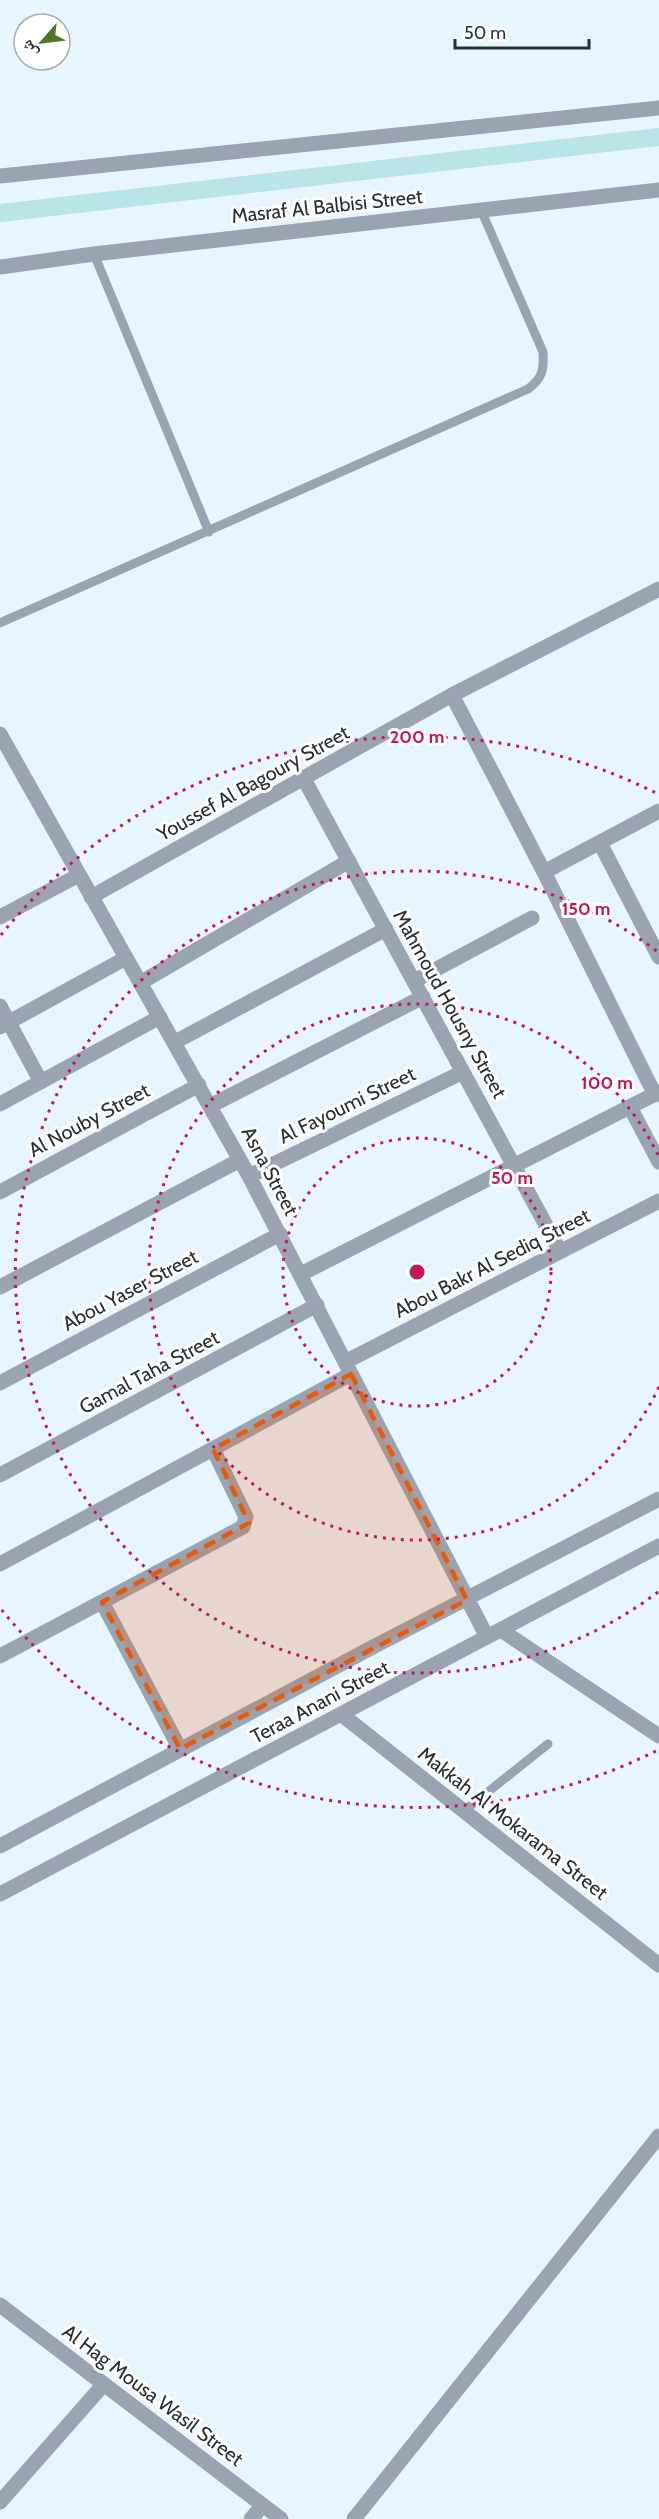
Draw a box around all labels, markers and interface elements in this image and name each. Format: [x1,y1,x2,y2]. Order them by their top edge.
north arrow [12,12,72,72]
scale bar [455,12,588,50]
text: 50 m [464,22,506,44]
text: ش [17,37,42,61]
street label: Masraf Al Balbisi Street [230,184,424,228]
street label: Youssef Al Bagoury Street [152,720,353,846]
text: 200 m [390,726,444,748]
text: 150 m [562,898,610,920]
street label: Mahmoud Housny Street [388,906,512,1103]
street label: Al Fayoumi Street [275,1061,419,1148]
text: 100 m [581,1072,633,1094]
street label: Al Nouby Street [24,1078,154,1162]
street label: Asna Street [237,1122,304,1220]
text: 50 m [491,1167,533,1189]
street label: Abou Bakr Al Sediq Street [390,1203,594,1323]
street label: Abou Yaser Street [58,1244,202,1336]
centre of rings [407,1262,427,1282]
street label: Gamal Taha Street [75,1325,223,1419]
street label: Teraa Anani Street [247,1655,394,1749]
street label: Makkah Al Mokarama Street [413,1741,613,1905]
street label: Al Hag Mousa Wasil Street [58,2319,248,2471]

